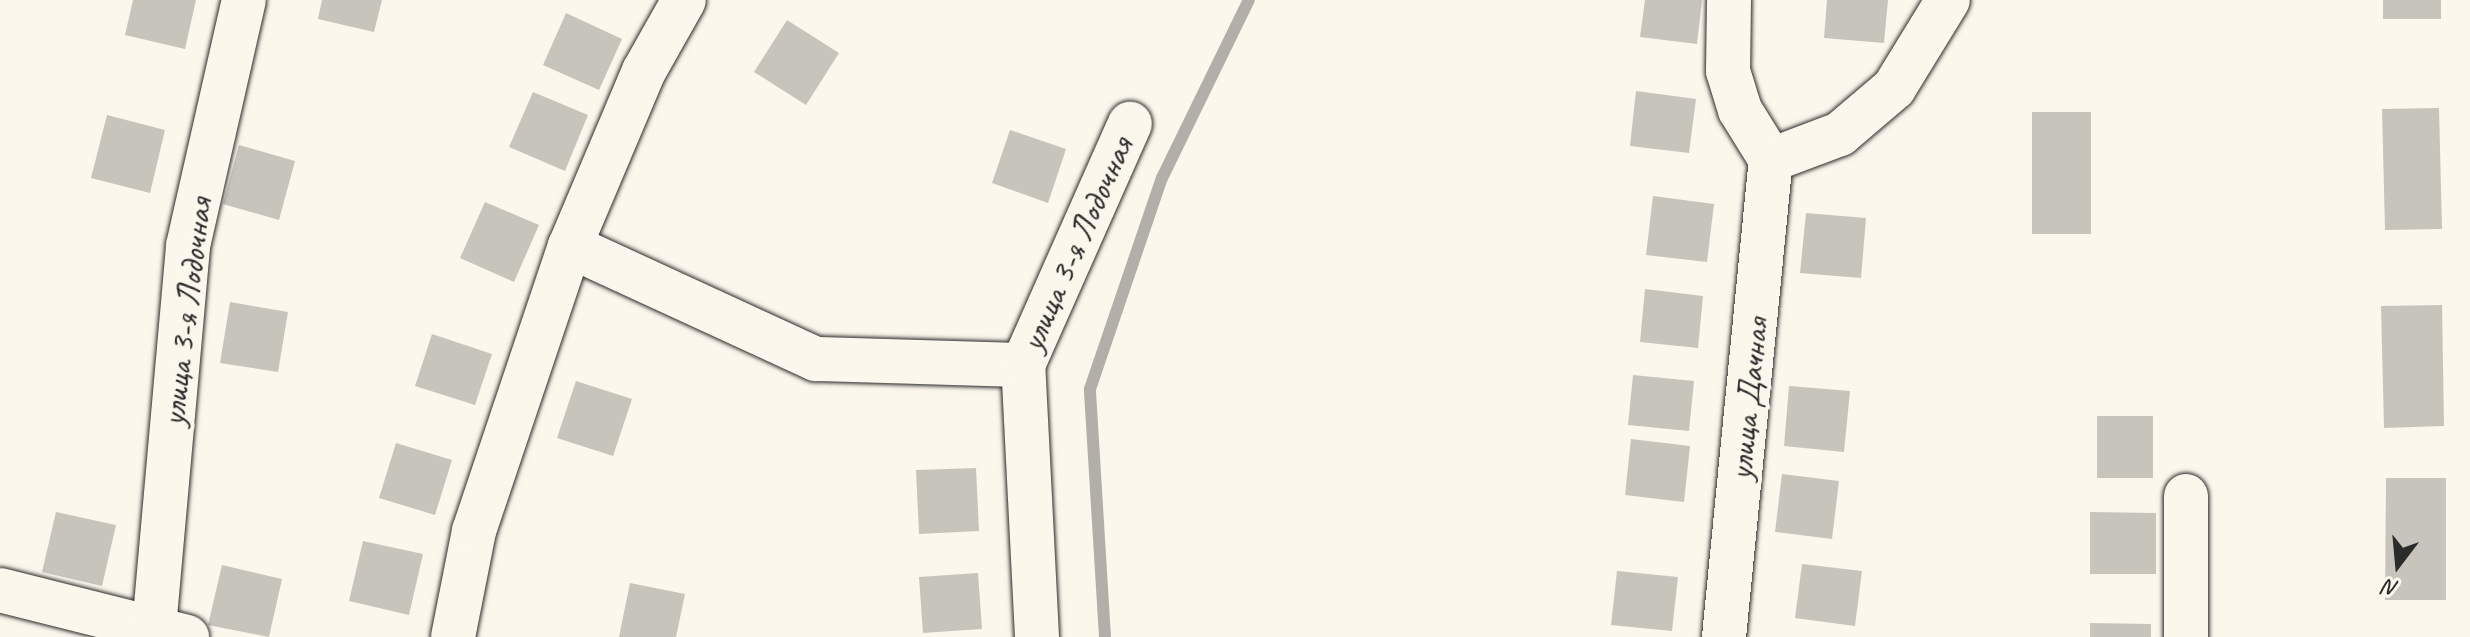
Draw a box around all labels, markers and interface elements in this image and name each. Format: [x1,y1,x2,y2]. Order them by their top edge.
street label: улица 3-я Лодочная [1011,131,1141,357]
street label: улица 3-я Лодочная [152,196,220,428]
street label: улица Дачная [1719,316,1777,482]
north arrow [2358,525,2438,605]
text: N [2381,573,2402,603]

